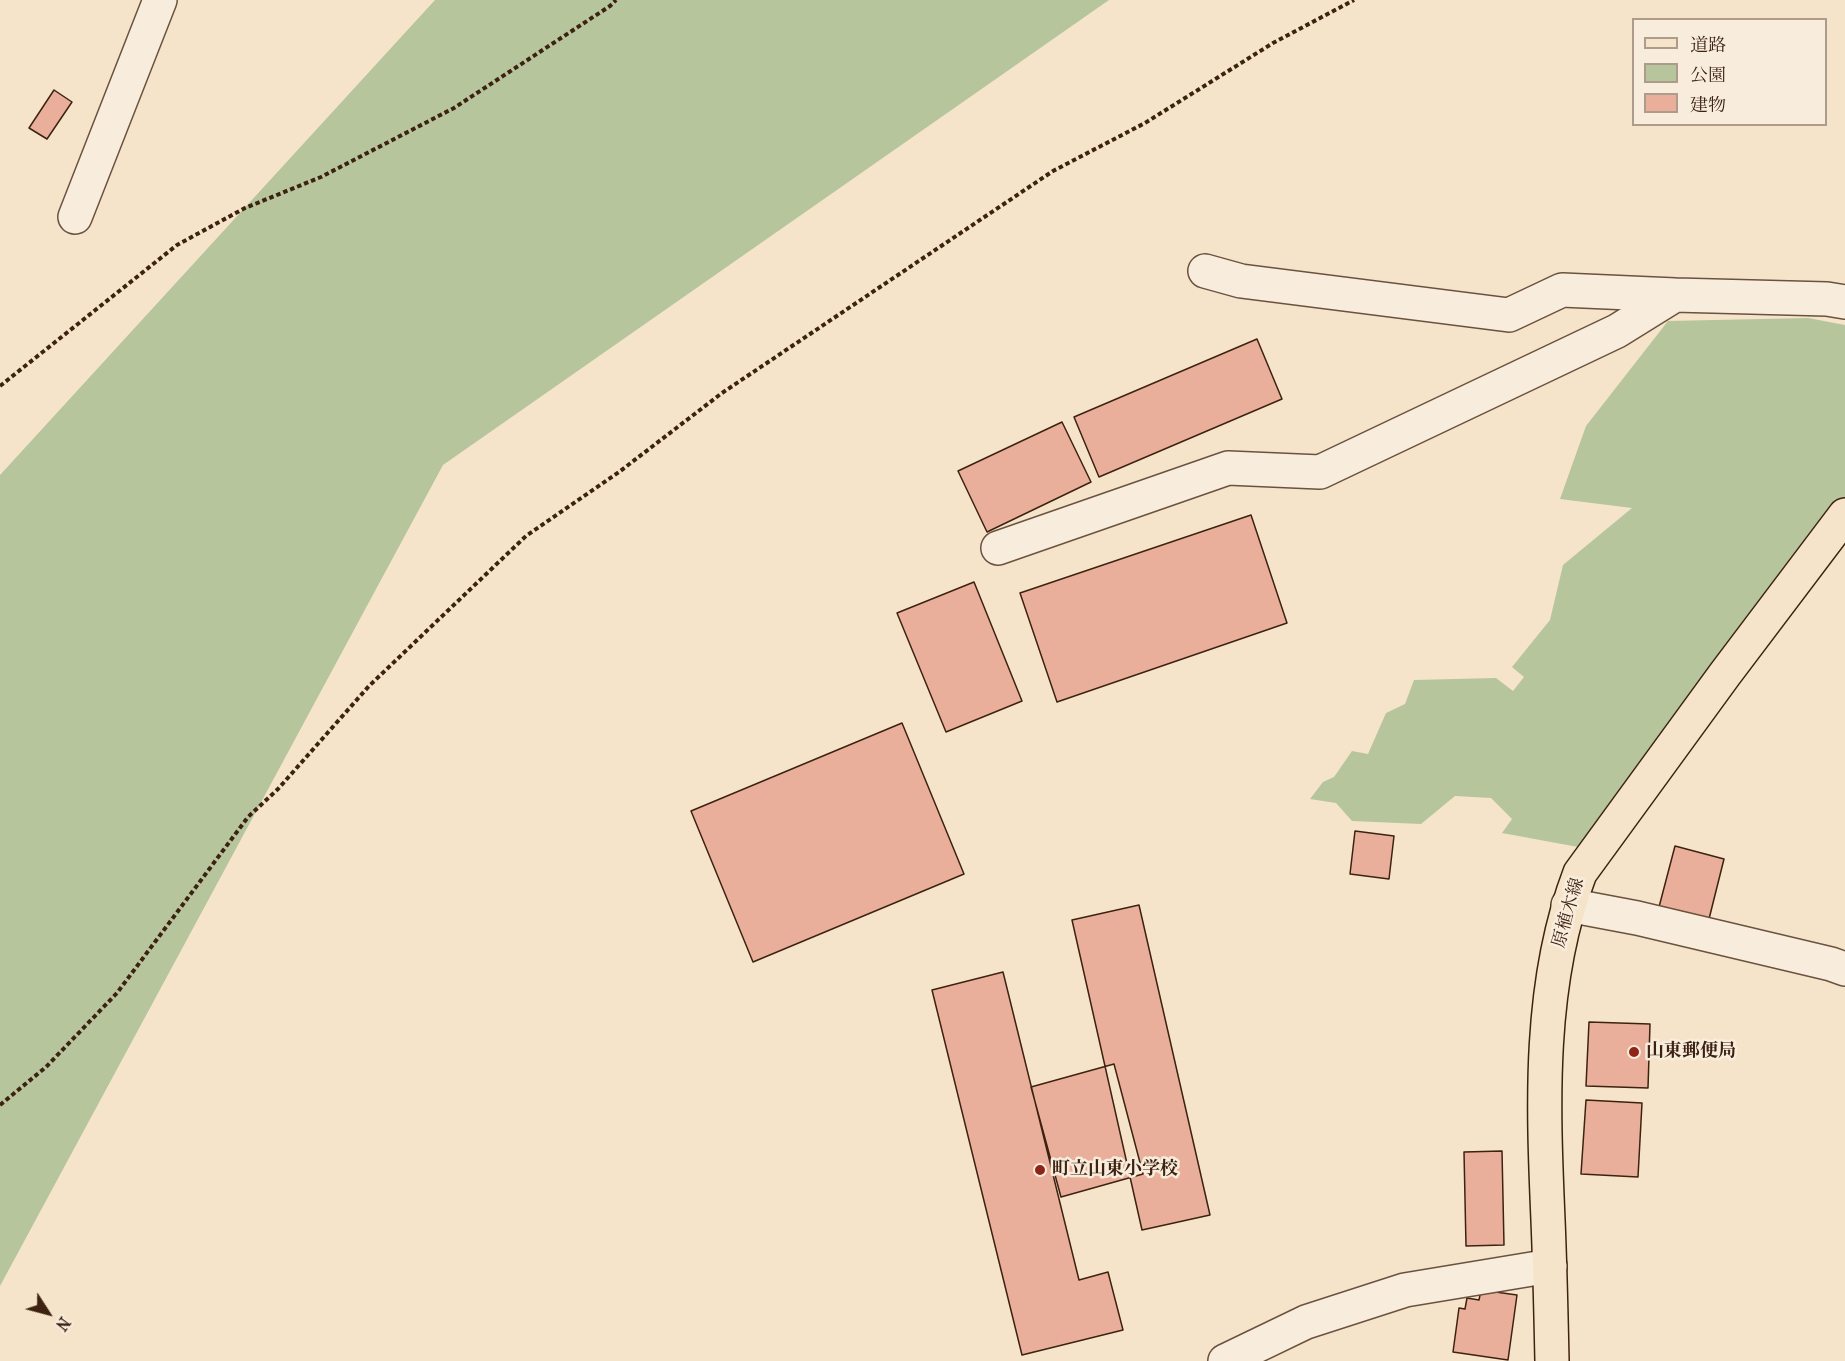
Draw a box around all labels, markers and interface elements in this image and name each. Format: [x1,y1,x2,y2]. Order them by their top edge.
legend [1632,18,1827,126]
text: 道路 [1690,35,1726,56]
text: 公園 [1690,65,1726,86]
text: 建物 [1690,95,1726,116]
street label: 原植木線 [1549,875,1589,951]
place label: 山東郵便局 [1646,1041,1736,1063]
marker: 山東郵便局 [1627,1045,1641,1059]
place label: 町立山東小学校 [1052,1159,1178,1181]
marker: 町立山東小学校 [1033,1163,1047,1177]
north arrow [18,1283,78,1343]
text: N [52,1313,74,1334]

